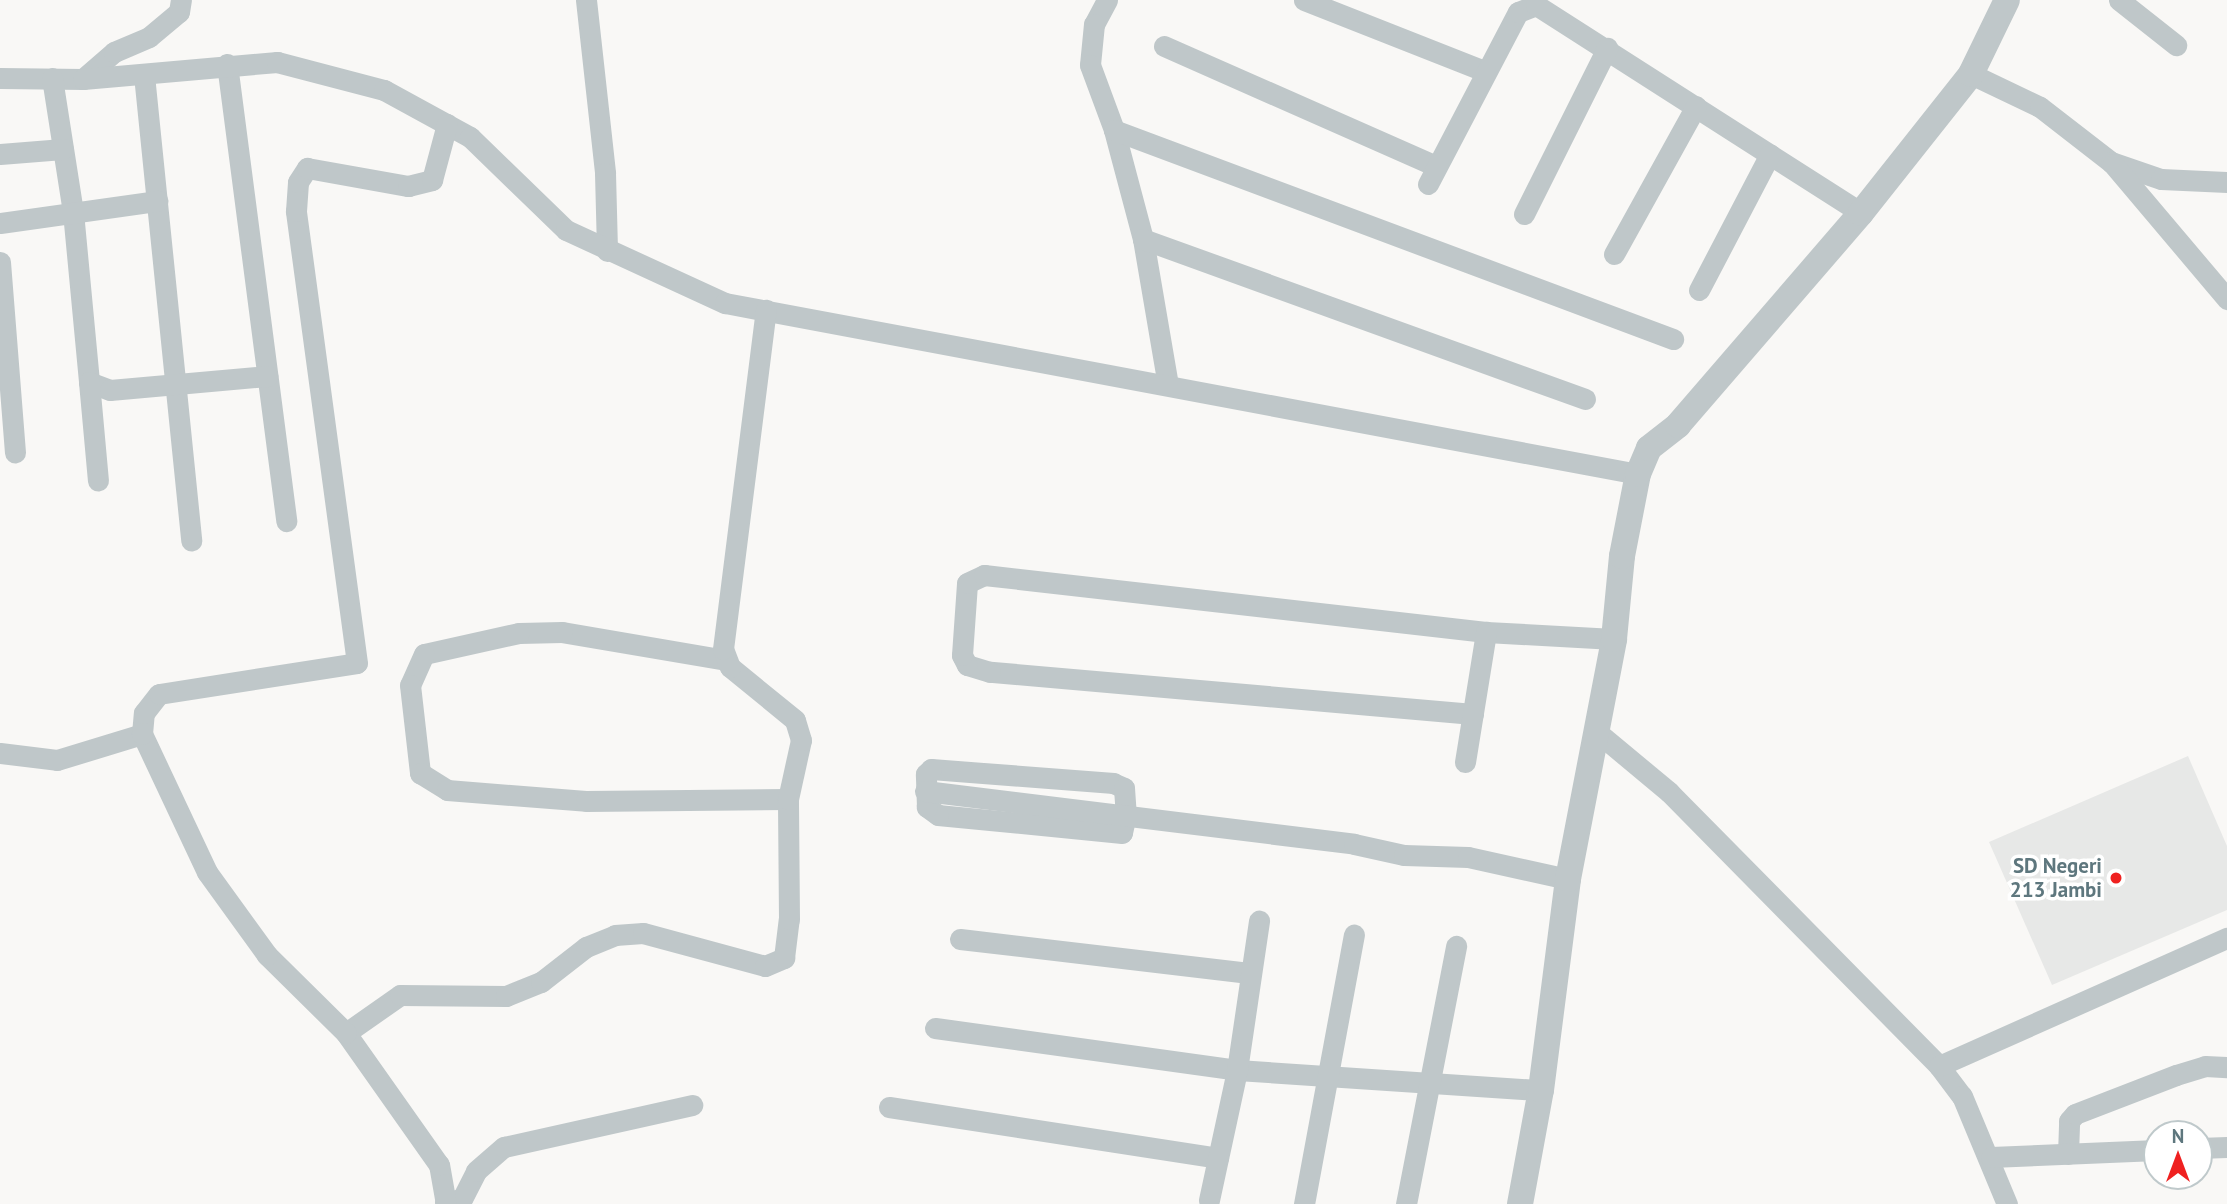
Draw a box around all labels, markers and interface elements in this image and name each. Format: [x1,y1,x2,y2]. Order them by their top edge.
place label: SD Negeri 213 Jambi [2010,853,2102,903]
marker: SD Negeri 213 Jambi [2108,870,2124,886]
north arrow [2143,1120,2213,1190]
text: N [2172,1124,2184,1148]

